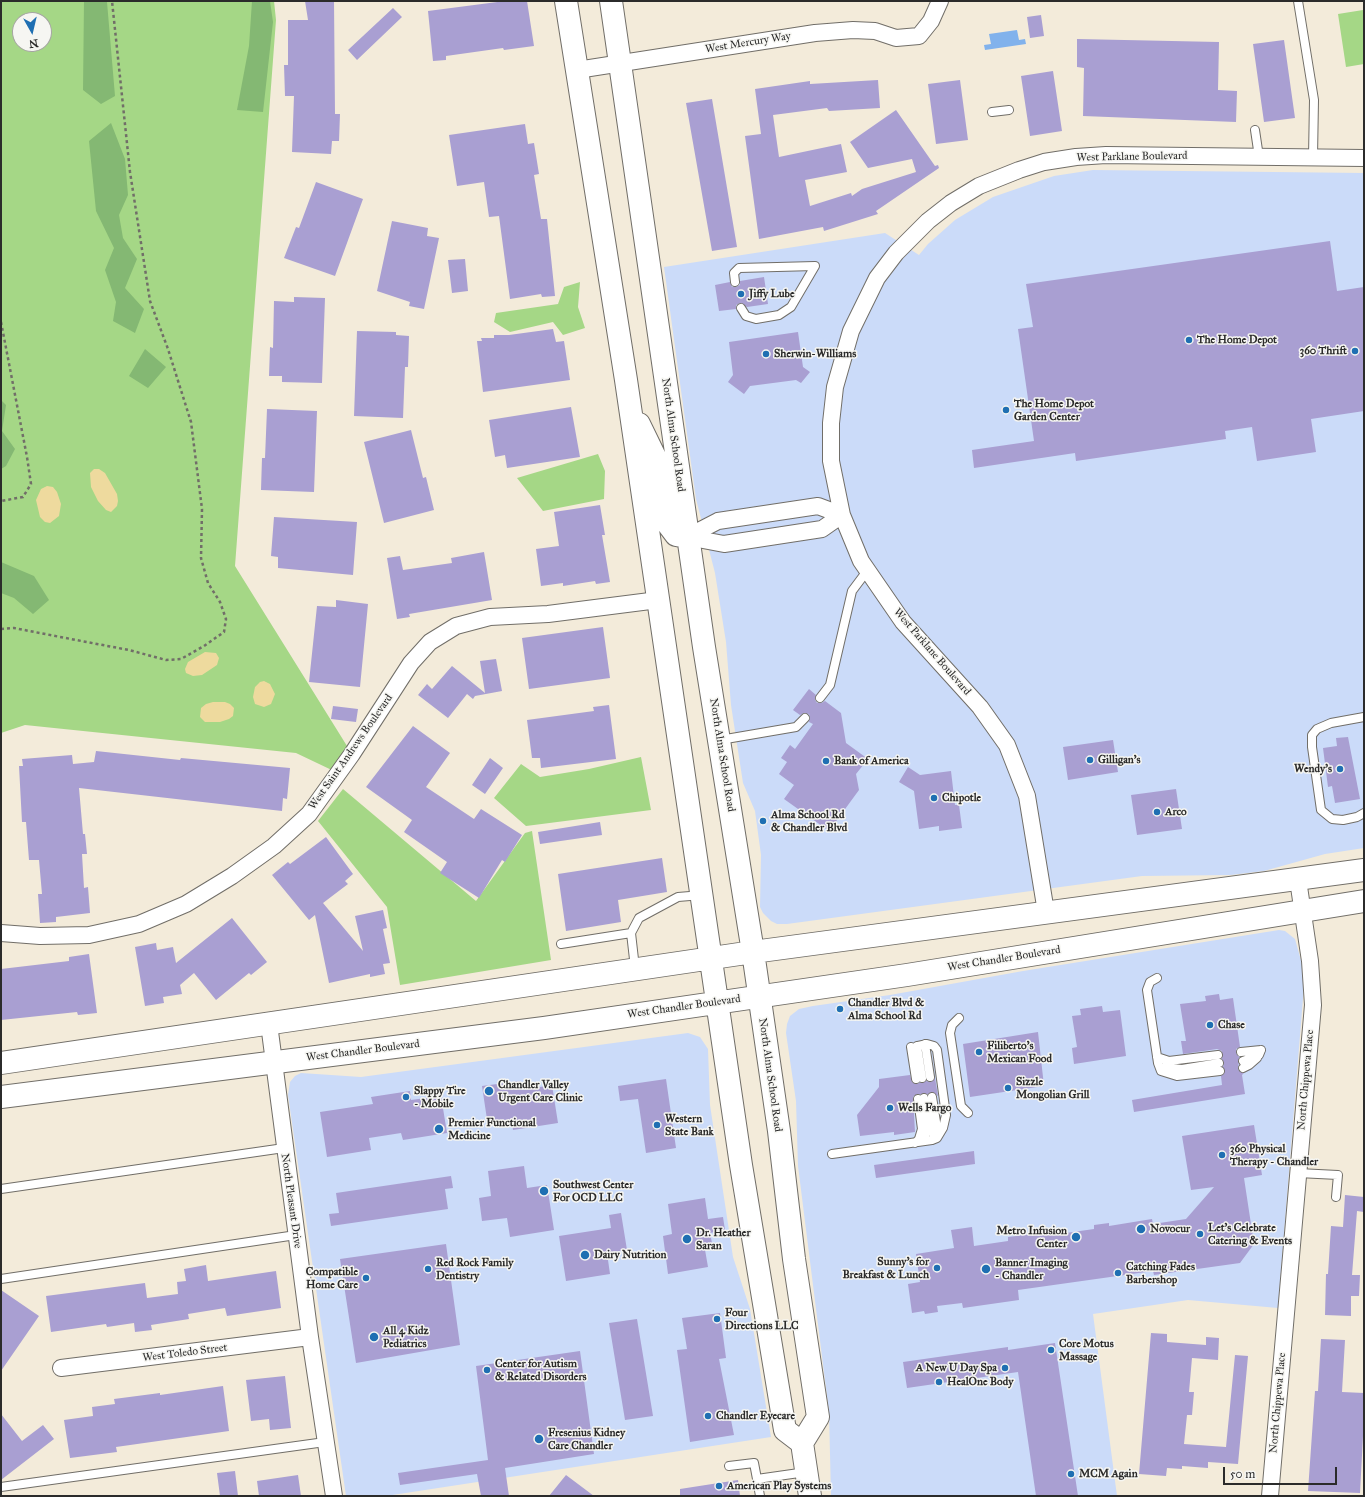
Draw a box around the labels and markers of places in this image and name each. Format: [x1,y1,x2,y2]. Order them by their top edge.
place label: Jiffy Lube [749,287,794,301]
marker: Jiffy Lube [736,289,746,299]
place label: The Home Depot [1197,333,1277,347]
marker: The Home Depot [1184,335,1194,345]
place label: 360 Thrift [1300,344,1347,358]
marker: 360 Thrift [1350,346,1360,356]
place label: Sherwin-Williams [774,347,856,361]
marker: Sherwin-Williams [761,349,771,359]
place label: The Home Depot Garden Center [1014,397,1094,423]
marker: The Home Depot Garden Center [1001,405,1011,415]
place label: Gilligan's [1098,753,1140,767]
place label: Bank of America [834,754,909,768]
marker: Gilligan's [1085,755,1095,765]
marker: Bank of America [821,756,831,766]
place label: Wendy's [1294,762,1332,776]
marker: Wendy's [1335,764,1345,774]
place label: Chipotle [942,791,981,805]
marker: Chipotle [929,793,939,803]
place label: Arco [1165,805,1187,819]
marker: Arco [1152,807,1162,817]
place label: Alma School Rd & Chandler Blvd [771,808,847,834]
marker: Alma School Rd & Chandler Blvd [758,816,768,826]
place label: Chandler Blvd & Alma School Rd [848,996,924,1022]
marker: Chandler Blvd & Alma School Rd [835,1004,845,1014]
place label: Chase [1218,1018,1245,1032]
marker: Chase [1205,1020,1215,1030]
place label: Filiberto’s Mexican Food [987,1039,1052,1065]
marker: Filiberto’s Mexican Food [974,1047,984,1057]
place label: Sizzle Mongolian Grill [1016,1075,1090,1101]
place label: Chandler Valley Urgent Care Clinic [498,1078,583,1104]
marker: Sizzle Mongolian Grill [1003,1083,1013,1093]
place label: Slappy Tire - Mobile [414,1084,466,1110]
marker: Chandler Valley Urgent Care Clinic [483,1085,495,1097]
marker: Slappy Tire - Mobile [401,1092,411,1102]
place label: Wells Fargo [898,1101,951,1115]
marker: Wells Fargo [885,1103,895,1113]
place label: Western State Bank [665,1112,714,1138]
place label: Premier Functional Medicine [448,1116,536,1142]
marker: Western State Bank [652,1120,662,1130]
marker: Premier Functional Medicine [433,1123,445,1135]
place label: 360 Physical Therapy - Chandler [1230,1142,1318,1168]
marker: 360 Physical Therapy - Chandler [1217,1150,1227,1160]
place label: Southwest Center For OCD LLC [553,1178,633,1204]
marker: Southwest Center For OCD LLC [538,1185,550,1197]
place label: Let's Celebrate Catering & Events [1208,1221,1292,1247]
place label: Novocur [1150,1222,1190,1236]
marker: Novocur [1135,1223,1147,1235]
place label: Metro Infusion Center [996,1224,1067,1250]
place label: Dr. Heather Saran [696,1226,751,1252]
marker: Let's Celebrate Catering & Events [1195,1229,1205,1239]
marker: Metro Infusion Center [1070,1231,1082,1243]
marker: Dr. Heather Saran [681,1233,693,1245]
place label: Dairy Nutrition [594,1248,666,1262]
marker: Dairy Nutrition [579,1249,591,1261]
place label: Sunny's for Breakfast & Lunch [842,1255,929,1281]
place label: Red Rock Family Dentistry [436,1256,513,1282]
place label: Banner Imaging - Chandler [995,1256,1068,1282]
place label: Catching Fades Barbershop [1126,1260,1195,1286]
marker: Sunny's for Breakfast & Lunch [932,1263,942,1273]
marker: Banner Imaging - Chandler [980,1263,992,1275]
marker: Red Rock Family Dentistry [423,1264,433,1274]
place label: Compatible Home Care [306,1265,358,1291]
marker: Catching Fades Barbershop [1113,1268,1123,1278]
marker: Compatible Home Care [361,1273,371,1283]
place label: Four Directions LLC [725,1306,799,1332]
marker: Four Directions LLC [712,1314,722,1324]
place label: All 4 Kidz Pediatrics [383,1324,429,1350]
marker: All 4 Kidz Pediatrics [368,1331,380,1343]
place label: Core Motus Massage [1059,1337,1114,1363]
marker: Core Motus Massage [1046,1345,1056,1355]
place label: Center for Autism & Related Disorders [495,1357,587,1383]
place label: A New U Day Spa [916,1361,997,1375]
marker: A New U Day Spa [1000,1363,1010,1373]
marker: Center for Autism & Related Disorders [482,1365,492,1375]
place label: HealOne Body [947,1375,1013,1389]
marker: HealOne Body [934,1377,944,1387]
place label: Chandler Eyecare [716,1409,795,1423]
marker: Chandler Eyecare [703,1411,713,1421]
place label: Fresenius Kidney Care Chandler [548,1426,625,1452]
marker: Fresenius Kidney Care Chandler [533,1433,545,1445]
place label: MCM Again [1079,1467,1138,1481]
marker: MCM Again [1066,1469,1076,1479]
place label: American Play Systems [727,1479,831,1493]
marker: American Play Systems [714,1481,724,1491]

